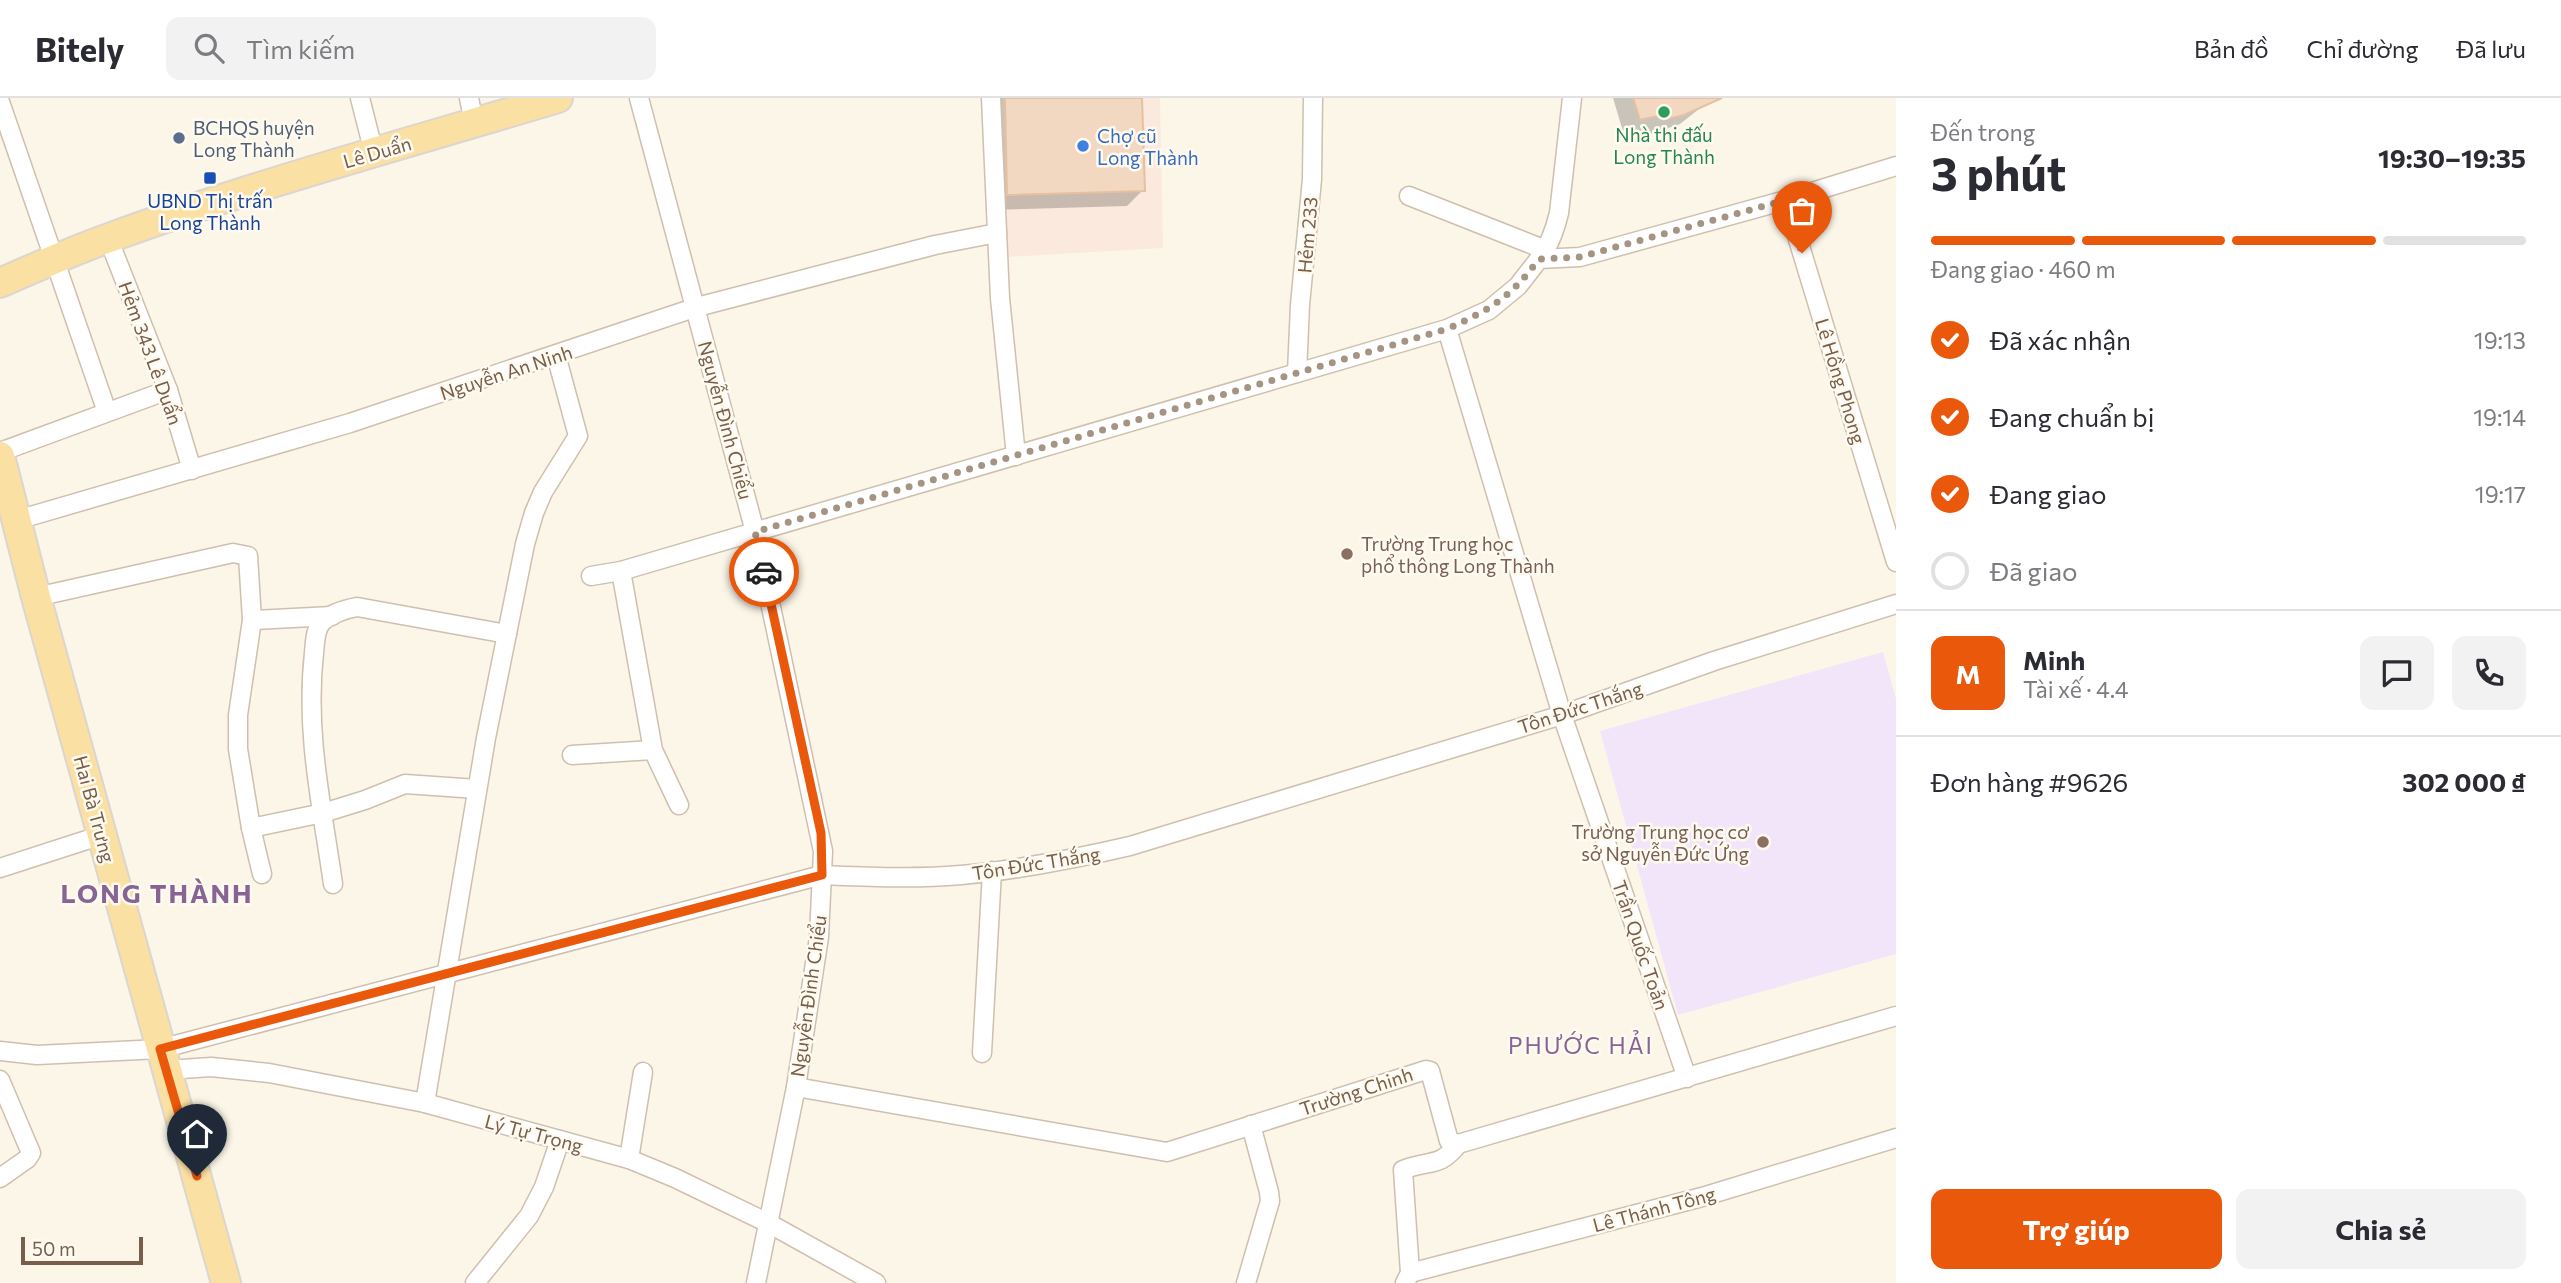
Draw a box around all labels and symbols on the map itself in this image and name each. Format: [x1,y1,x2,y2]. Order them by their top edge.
marker: Nhà thi đấu Long Thành [1656,104,1672,120]
place label: BCHQS huyện Long Thành [193,116,315,161]
place label: Nhà thi đấu Long Thành [1613,123,1715,168]
place label: Chợ cũ Long Thành [1097,124,1199,169]
marker: BCHQS huyện Long Thành [171,130,187,146]
street label: Lê Duẩn [340,131,414,173]
marker: Chợ cũ Long Thành [1075,138,1091,154]
marker: UBND Thị trấn Long Thành [202,170,218,186]
pin [1772,181,1832,253]
place label: UBND Thị trấn Long Thành [147,189,273,234]
street label: Hẻm 233 [1292,196,1322,274]
street label: Hẻm 343 Lê Duẩn [114,278,188,428]
street label: Lê Hồng Phong [1811,315,1871,447]
street label: Nguyễn Đình Chiểu [694,338,758,502]
street label: Nguyễn An Ninh [437,340,575,404]
place label: Trường Trung học phổ thông Long Thành [1361,532,1555,577]
courier [729,537,799,607]
marker: Trường Trung học phổ thông Long Thành [1339,546,1355,562]
street label: Tôn Đức Thắng [1515,676,1645,738]
street label: Hai Bà Trưng [70,753,120,865]
place label: Trường Trung học cơ sở Nguyễn Đức Ứng [1572,820,1750,865]
marker: Trường Trung học cơ sở Nguyễn Đức Ứng [1755,834,1771,850]
street label: Tôn Đức Thắng [970,841,1102,885]
district label: LONG THÀNH [60,877,254,908]
street label: Trần Quốc Toản [1608,877,1674,1013]
street label: Nguyễn Đình Chiểu [785,914,831,1078]
district label: PHƯỚC HẢI [1508,1029,1654,1059]
street label: Trường Chinh [1297,1062,1415,1120]
pin [167,1104,227,1176]
street label: Lý Tự Trọng [482,1109,586,1157]
street label: Lê Thánh Tông [1590,1182,1718,1236]
scale bar [21,1234,144,1266]

